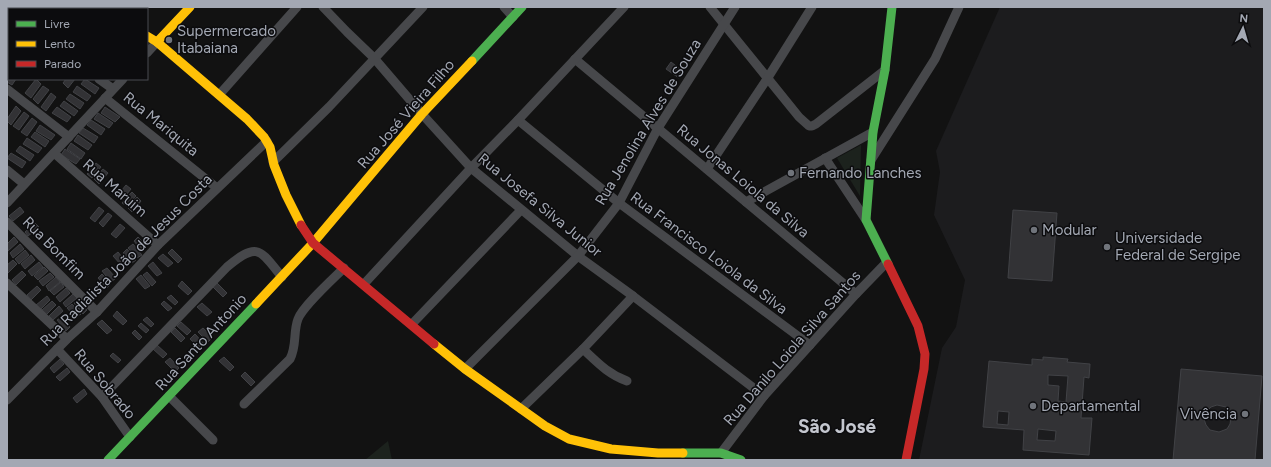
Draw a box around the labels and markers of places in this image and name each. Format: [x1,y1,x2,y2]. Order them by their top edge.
place label: Supermercado Itabaiana [177,22,276,57]
marker: Supermercado Itabaiana [164,35,174,45]
place label: Fernando Lanches [799,164,921,182]
marker: Fernando Lanches [786,168,796,178]
place label: Modular [1042,221,1097,239]
marker: Modular [1029,225,1039,235]
place label: Universidade Federal de Sergipe [1115,229,1240,264]
marker: Universidade Federal de Sergipe [1102,242,1112,252]
place label: Departamental [1041,397,1140,415]
marker: Departamental [1028,401,1038,411]
place label: Vivência [1180,405,1237,423]
marker: Vivência [1240,409,1250,419]

